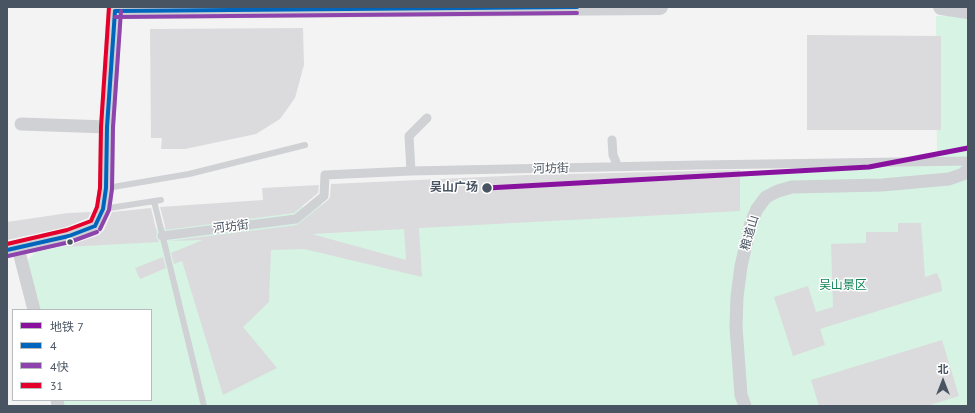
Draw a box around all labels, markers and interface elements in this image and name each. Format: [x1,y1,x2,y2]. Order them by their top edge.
street label: 河坊街 [533,161,569,177]
place label: 吴山广场 [430,181,478,195]
marker: 吴山广场 [480,181,494,195]
street label: 粮道山 [738,214,762,252]
street label: 河坊街 [212,218,250,236]
unlabelled marker [65,237,75,247]
park label: 吴山景区 [819,279,867,293]
legend [12,309,152,401]
text: 地铁 7 [50,319,84,334]
text: 4 [50,338,57,353]
text: 4快 [50,359,69,374]
north arrow [923,361,963,401]
text: 北 [938,362,949,376]
text: 31 [50,378,63,393]

